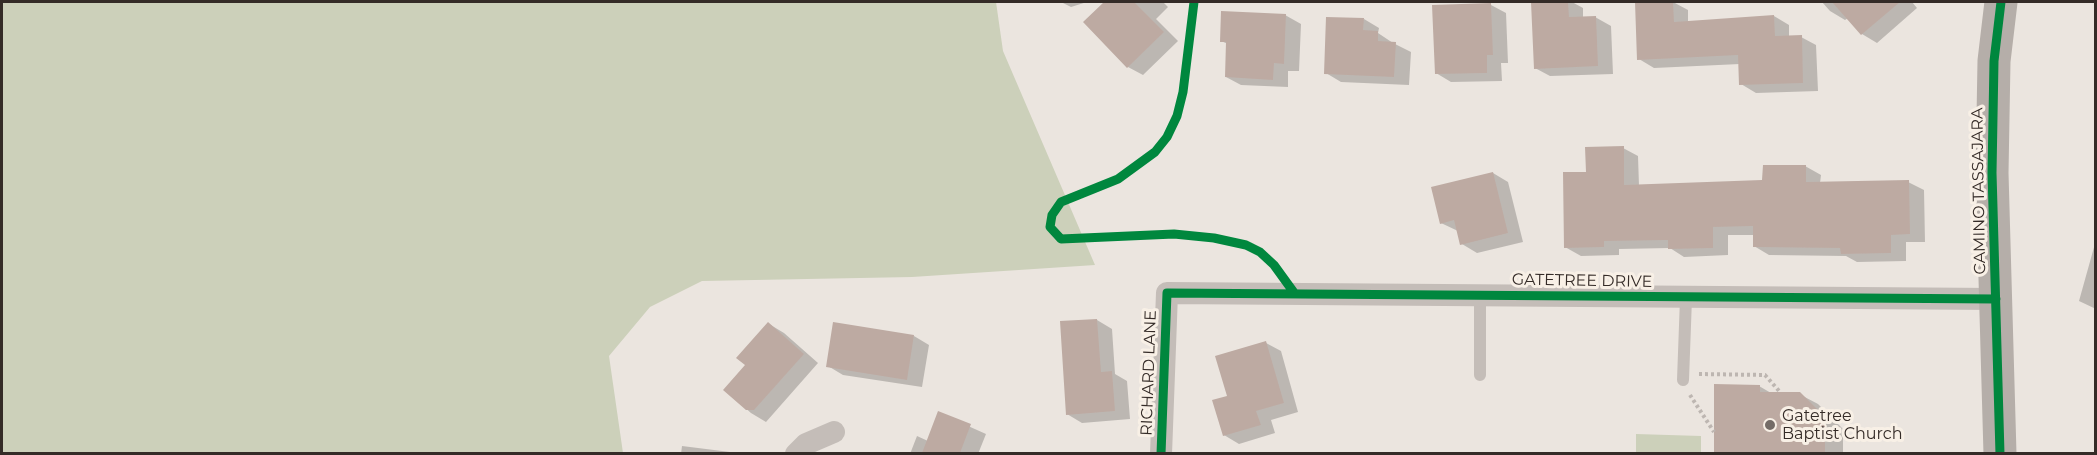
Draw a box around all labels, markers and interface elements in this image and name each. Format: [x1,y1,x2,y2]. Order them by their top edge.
street label: CAMINO TASSAJARA [1968,107,1990,275]
street label: GATETREE DRIVE [1512,270,1652,292]
street label: RICHARD LANE [1137,310,1161,436]
place label: Gatetree Baptist Church [1782,406,1902,444]
marker: Gatetree Baptist Church [1763,418,1777,432]

